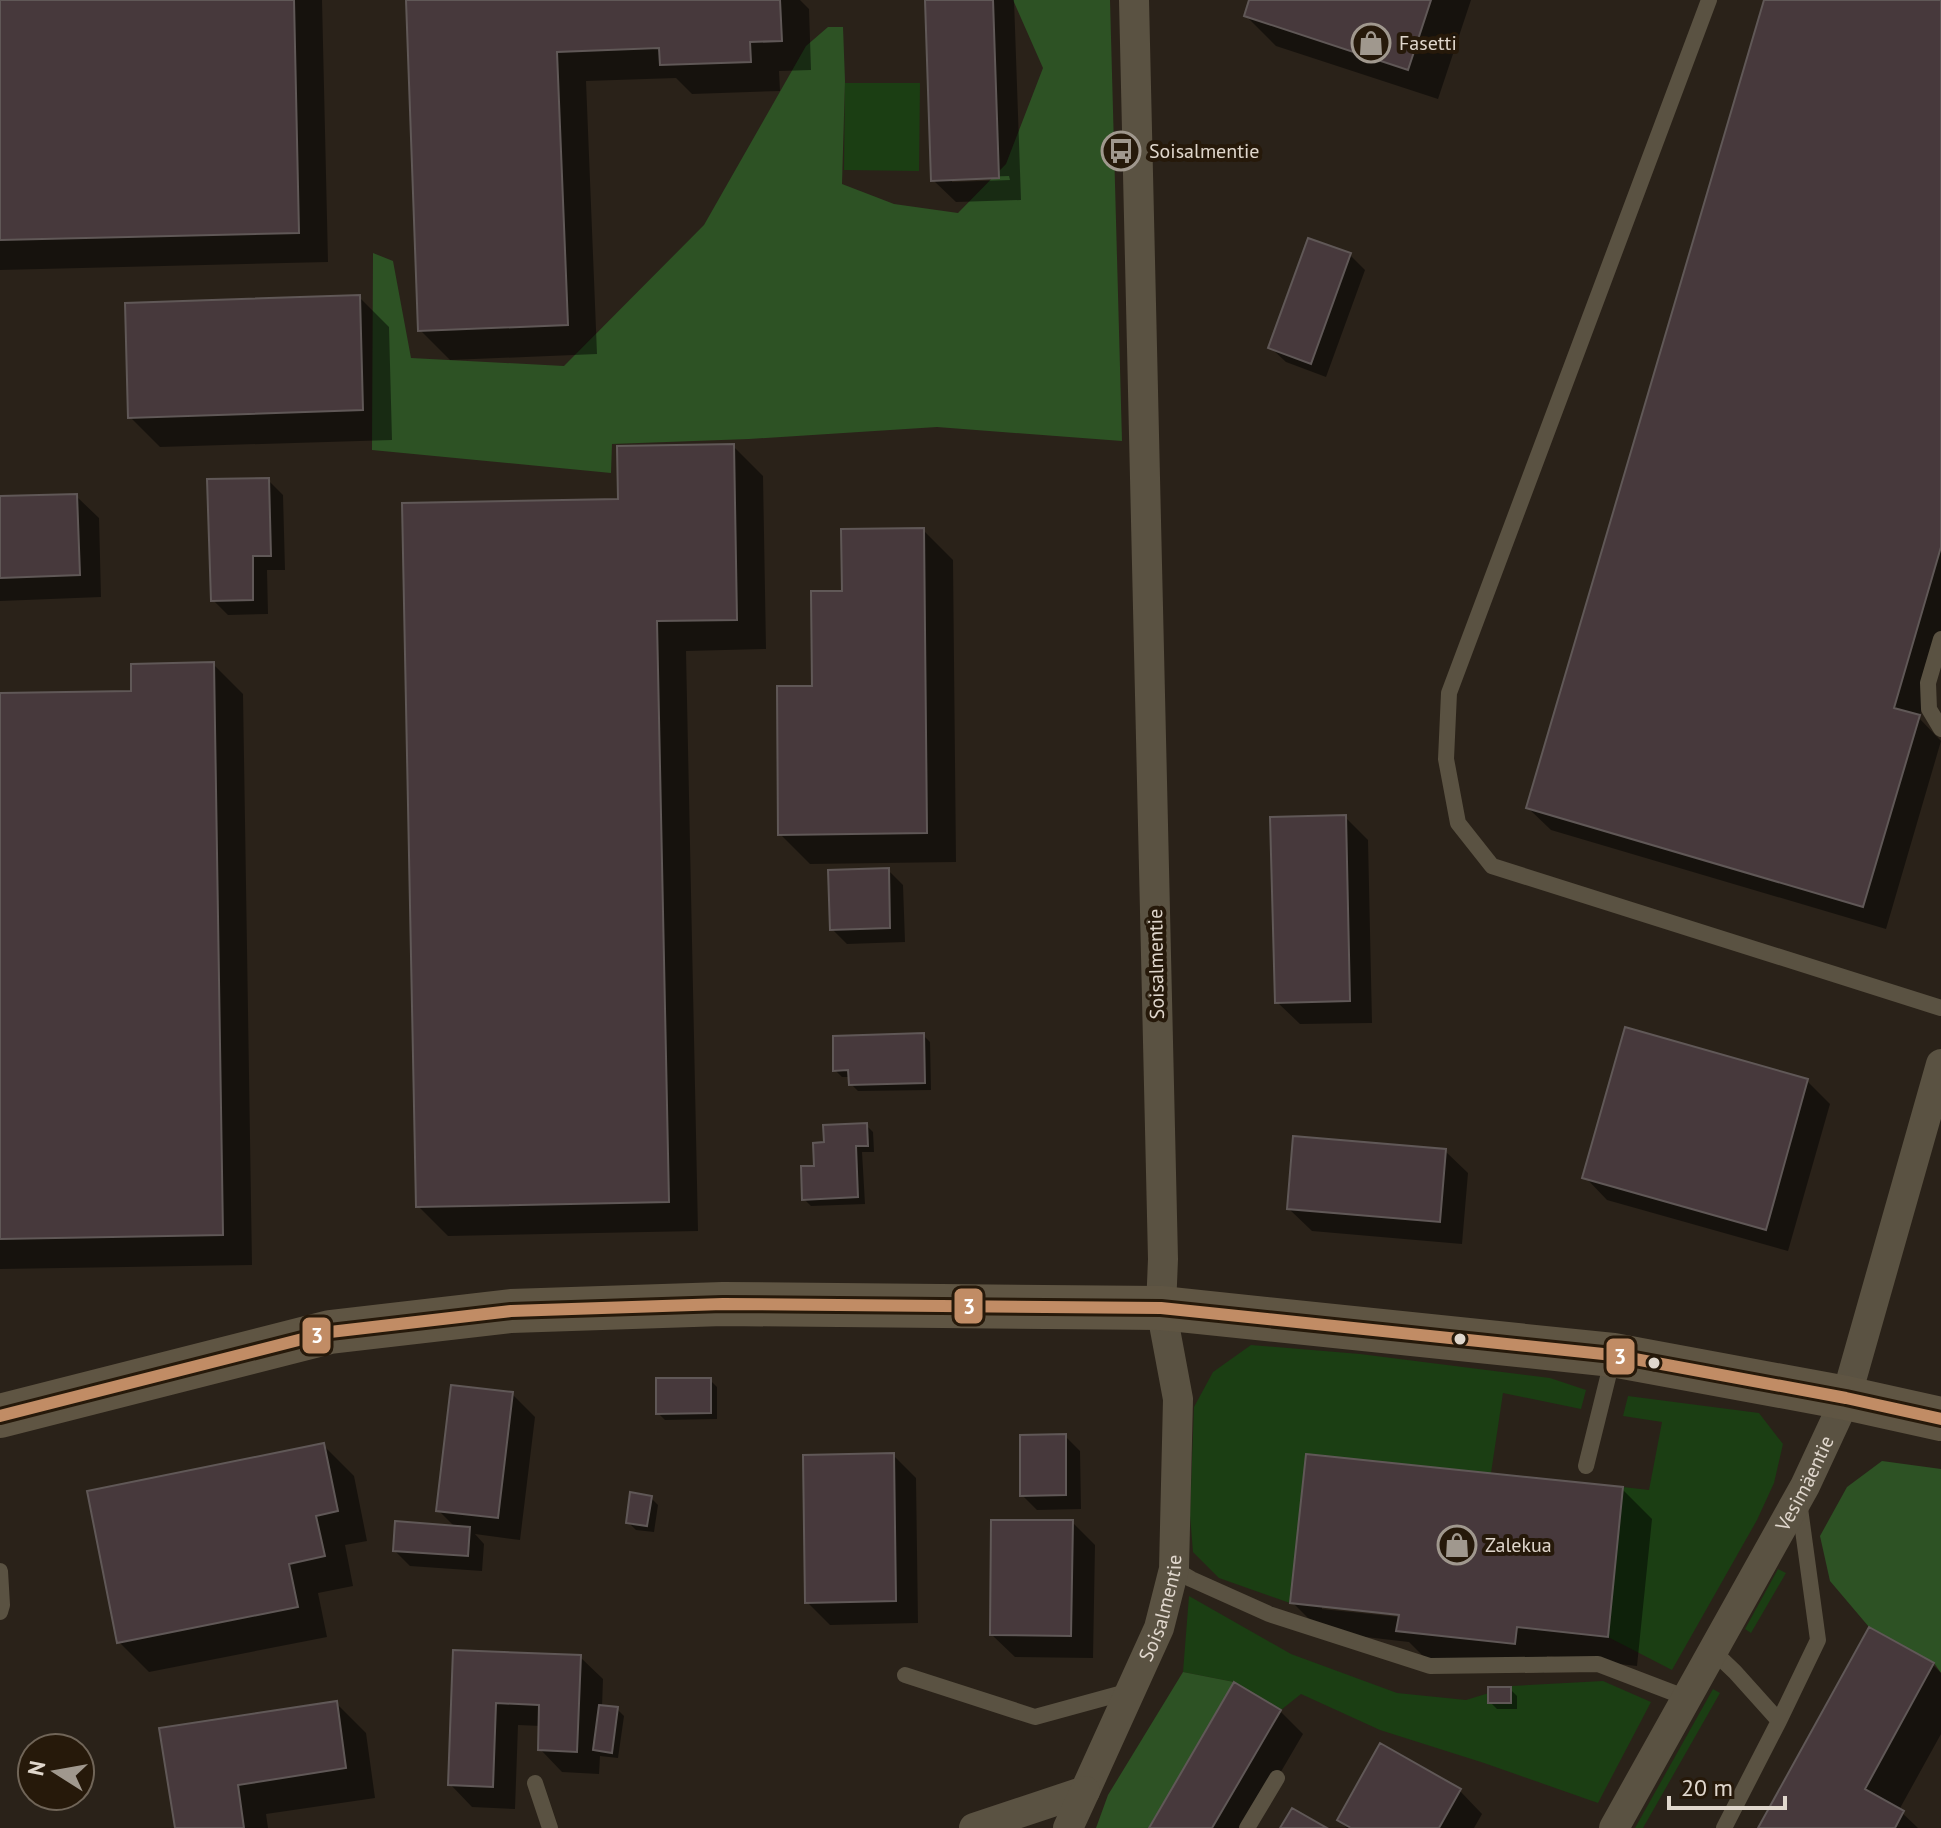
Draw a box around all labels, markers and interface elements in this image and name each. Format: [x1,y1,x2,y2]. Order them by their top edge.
shop icon: Fasetti [1350,22,1392,64]
place label: Fasetti [1399,30,1457,56]
bus stop icon: Soisalmentie [1100,130,1142,172]
place label: Soisalmentie [1149,138,1260,164]
street label: Soisalmentie [1142,909,1170,1019]
line badge: 3 [953,1287,984,1325]
text: 3 [963,1292,975,1320]
line badge: 3 [301,1316,332,1355]
text: 3 [311,1321,323,1349]
unlabelled marker [1452,1331,1468,1347]
line badge: 3 [1605,1337,1636,1376]
text: 3 [1614,1342,1626,1370]
unlabelled marker [1646,1355,1662,1371]
street label: Vesimäentie [1769,1431,1840,1537]
shop icon: Zalekua [1436,1524,1478,1566]
place label: Zalekua [1485,1532,1552,1558]
street label: Soisalmentie [1133,1554,1187,1666]
north arrow [16,1732,96,1812]
text: N [21,1758,51,1778]
scale bar [1669,1760,1785,1810]
text: 20 m [1681,1772,1733,1803]

